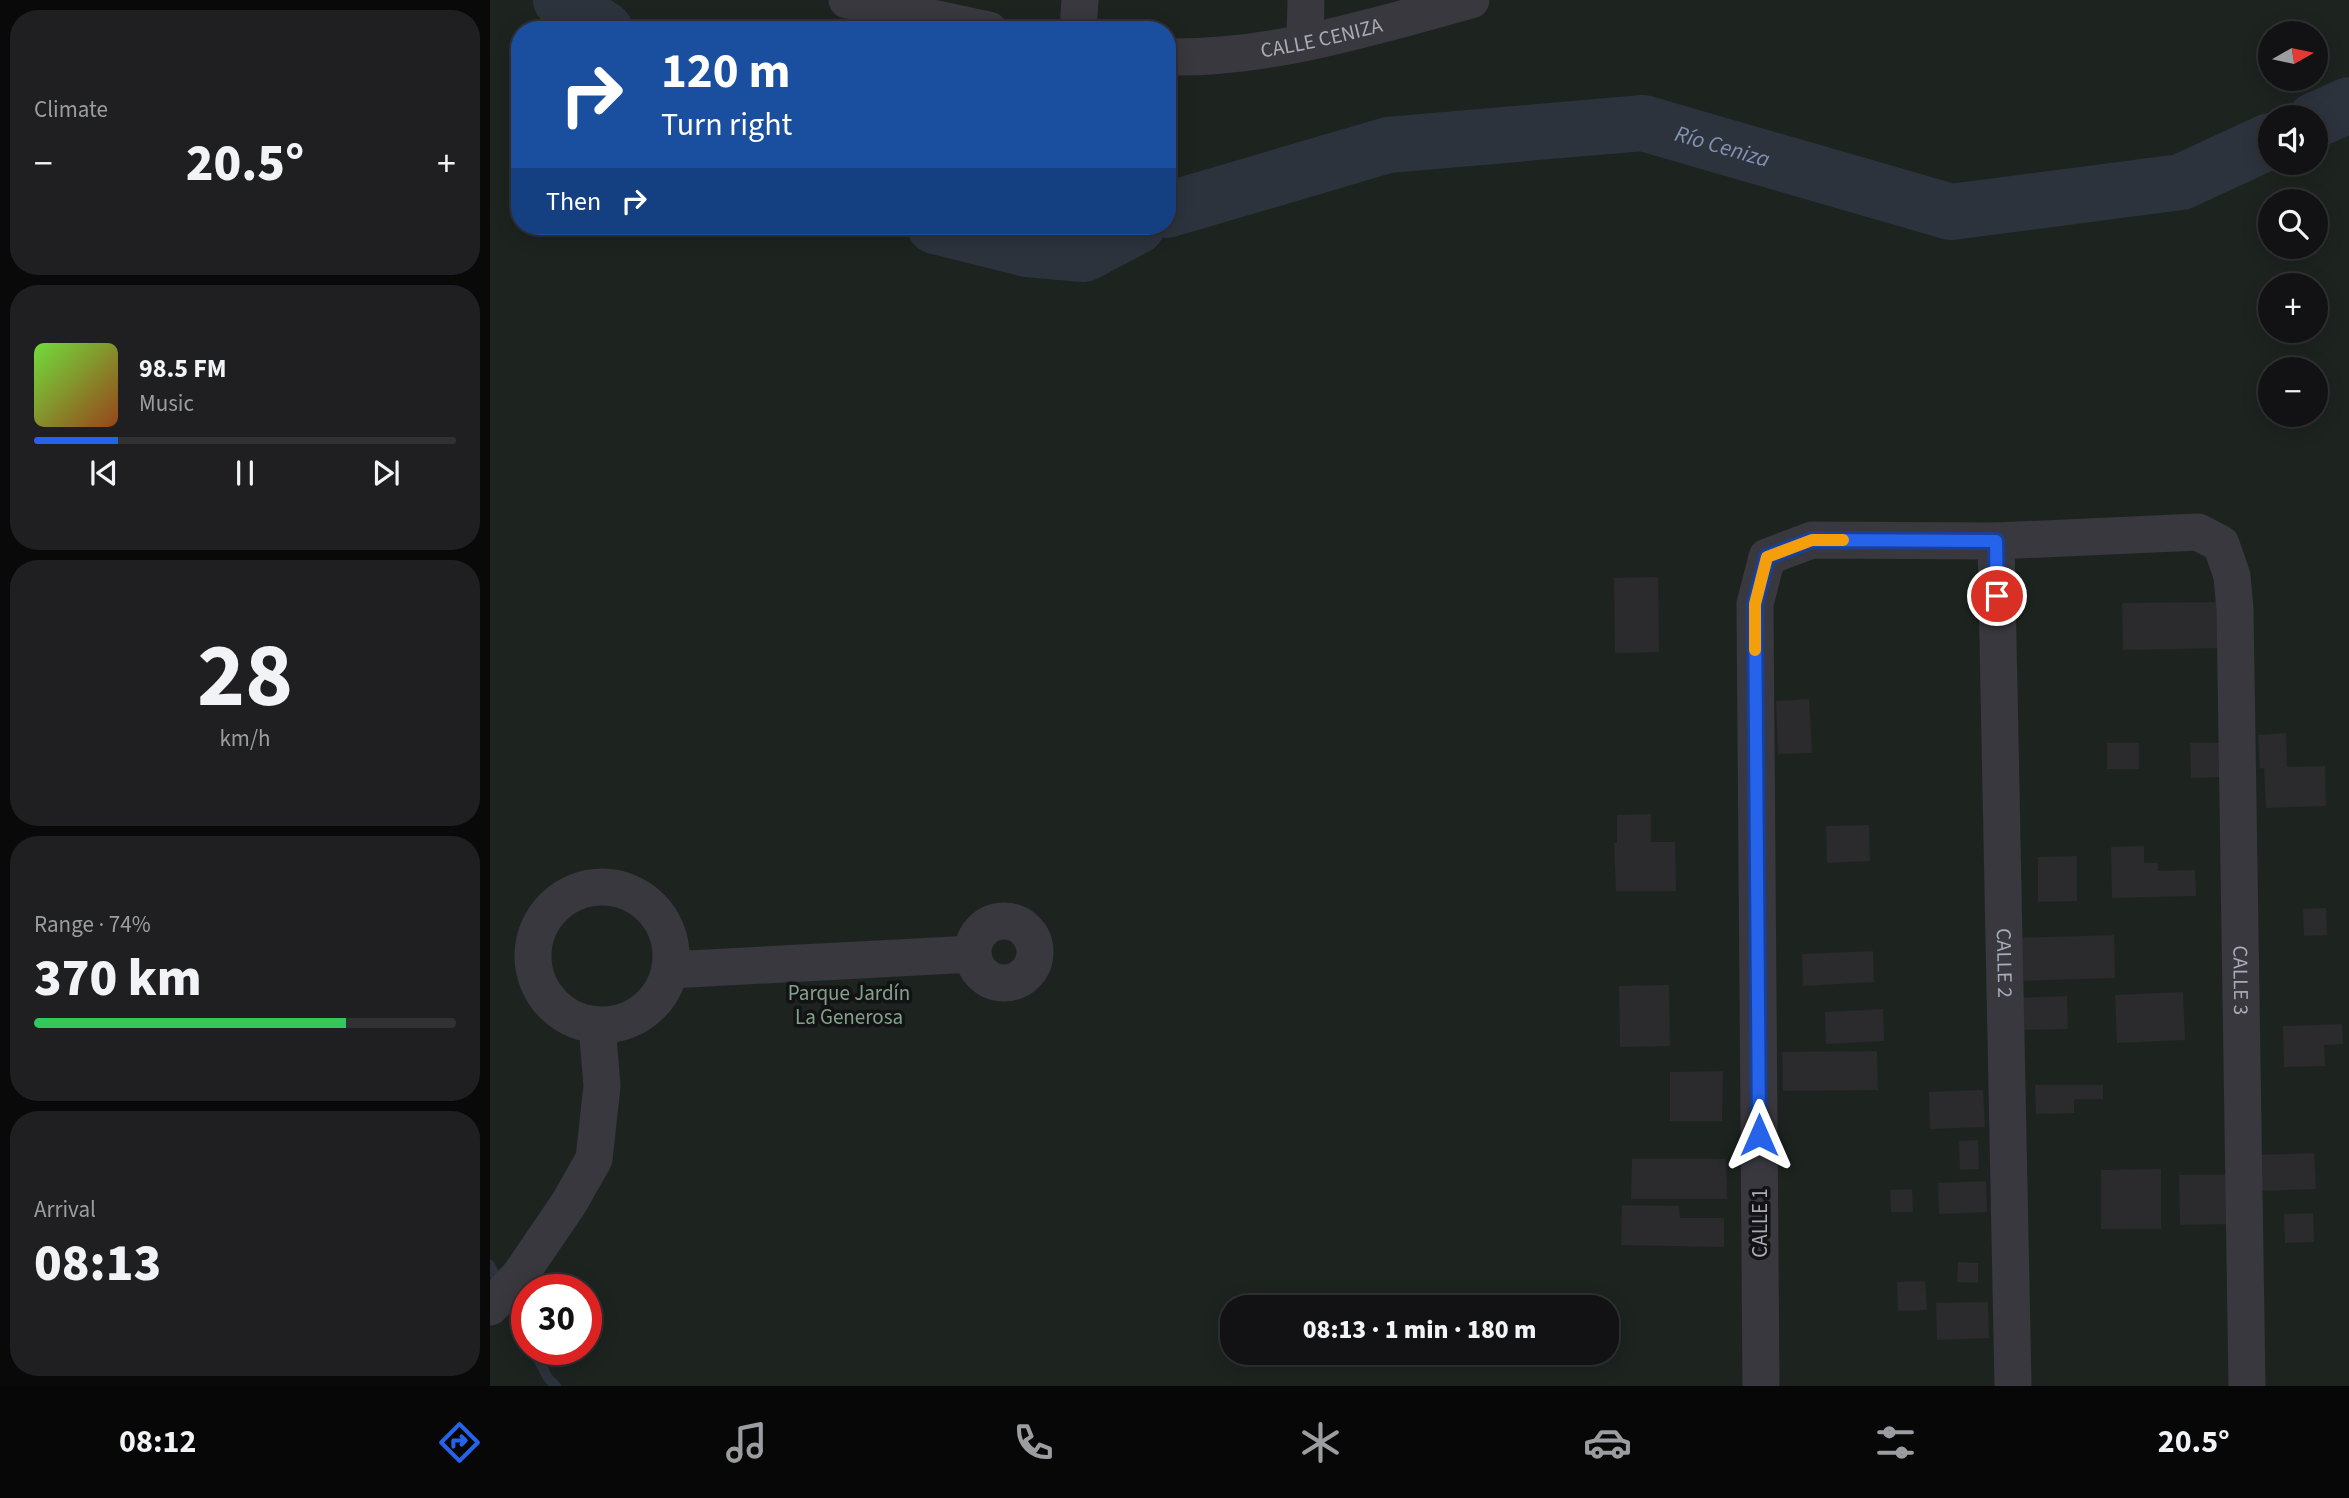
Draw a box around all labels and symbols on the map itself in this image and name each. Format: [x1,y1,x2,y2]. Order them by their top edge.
street label: CALLE CENIZA [1258,10,1386,65]
north arrow [2258,21,2328,91]
water label: Río Ceniza [1671,117,1774,175]
pin [1967,566,2027,626]
street label: CALLE 2 [1989,928,2020,998]
street label: CALLE 3 [2225,945,2256,1015]
park label: Parque Jardín La Generosa [788,978,910,1032]
position arrow [1722,1098,1796,1172]
street label: CALLE 1 [1745,1188,1775,1258]
speed limit sign: 30 [511,1274,602,1365]

